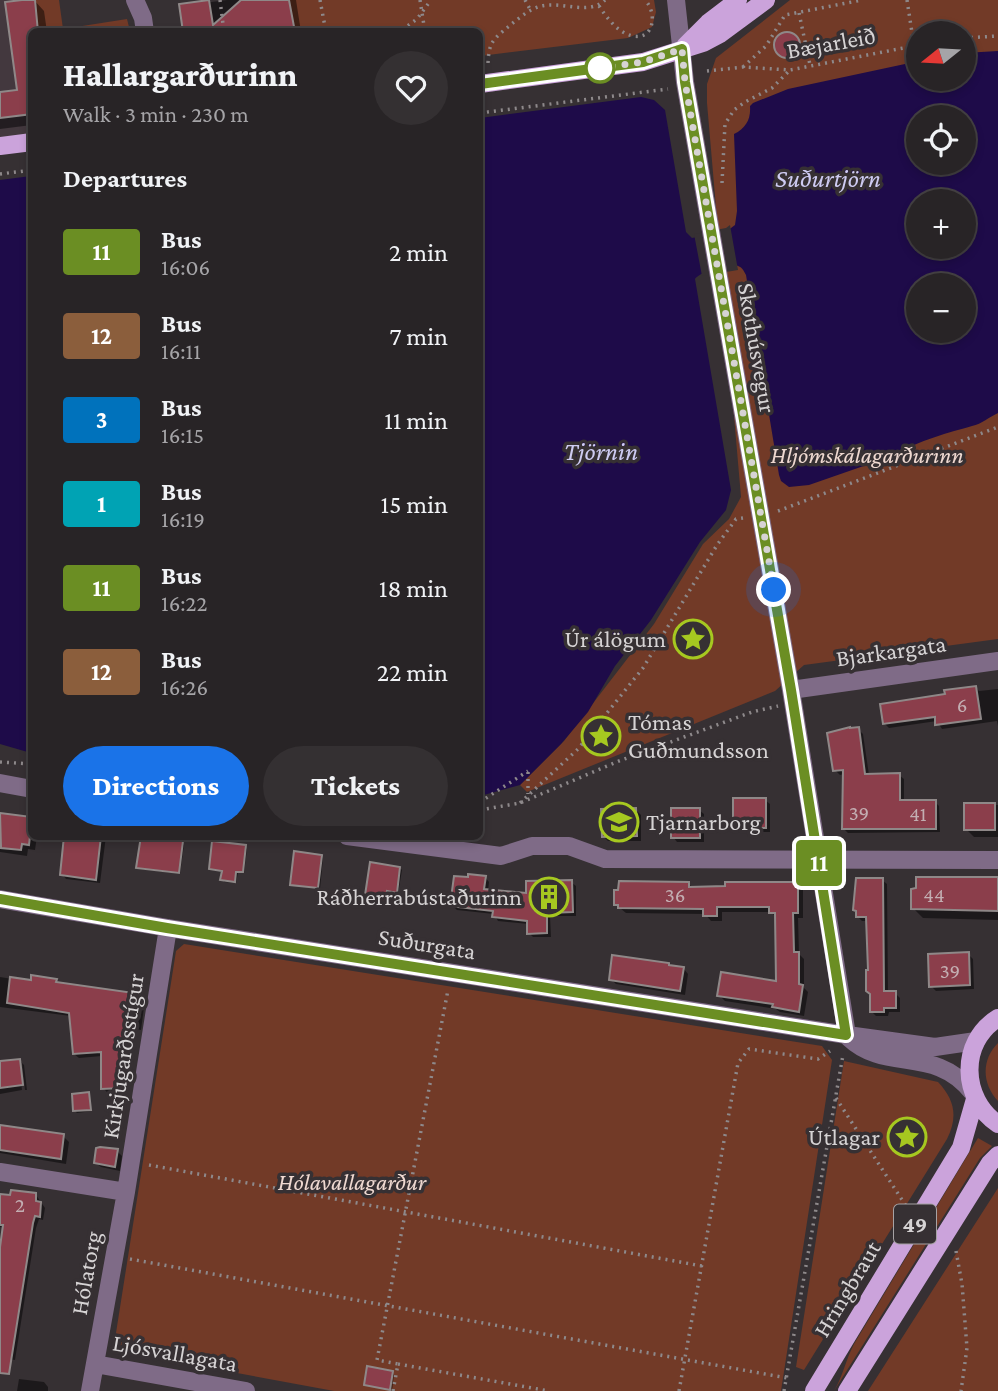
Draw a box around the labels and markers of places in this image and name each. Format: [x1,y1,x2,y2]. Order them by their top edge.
unlabelled marker [585,53,615,83]
place icon: Úr álögum [672,618,714,660]
place label: Úr álögum [564,625,666,652]
place label: Tómas Guðmundsson [628,708,769,763]
place icon: Tómas Guðmundsson [580,715,622,757]
school or university icon: Tjarnarborg [598,801,640,843]
place label: Tjarnarborg [646,808,761,835]
building icon: Ráðherrabústaðurinn [528,876,570,918]
place label: Ráðherrabústaðurinn [316,883,522,910]
place icon: Útlagar [886,1116,928,1158]
place label: Útlagar [808,1123,880,1150]

